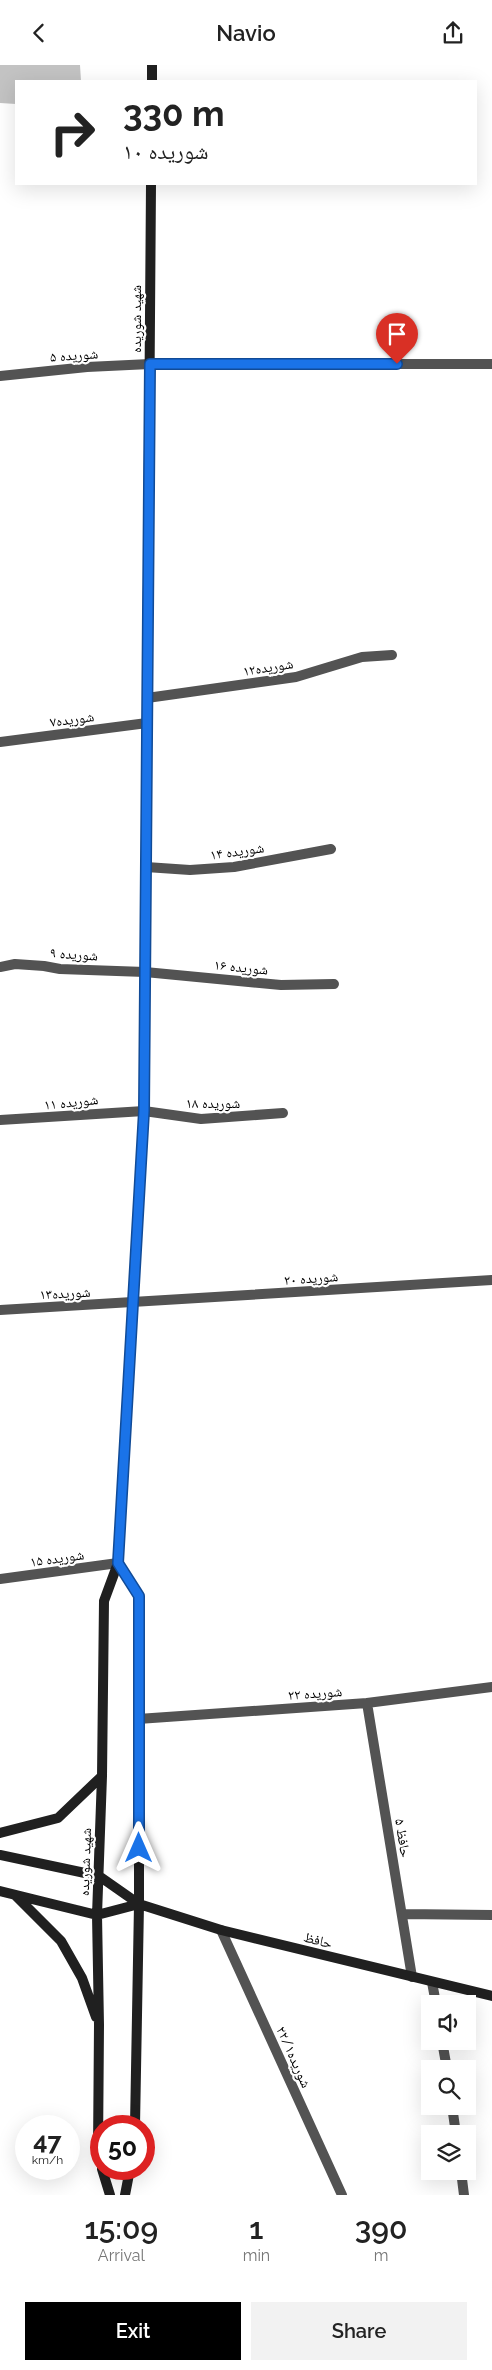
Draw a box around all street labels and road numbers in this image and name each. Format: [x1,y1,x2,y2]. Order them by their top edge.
street label: شهید شوریده [128,285,145,353]
street label: شوریده ۵ [49,345,99,366]
street label: شوریده۱۲ [242,655,295,680]
street label: شوریده۷ [49,708,95,731]
street label: شوریده ۱۴ [209,839,265,864]
street label: شوریده ۹ [49,944,99,965]
street label: شوریده ۱۶ [213,956,269,979]
street label: شوریده ۱۱ [43,1091,99,1114]
street label: شوریده ۱۸ [186,1095,240,1112]
street label: شوریده ۲۰ [283,1268,339,1289]
street label: شوریده۱۳ [39,1284,91,1303]
street label: شوریده ۱۵ [29,1546,85,1571]
street label: شوریده ۲۲ [287,1683,343,1704]
street label: حافظ ۵ [392,1817,414,1859]
street label: شهید شوریده [76,1828,95,1896]
street label: حافظ [302,1929,334,1951]
street label: شوریده۲۲/۱ [272,2024,315,2091]

